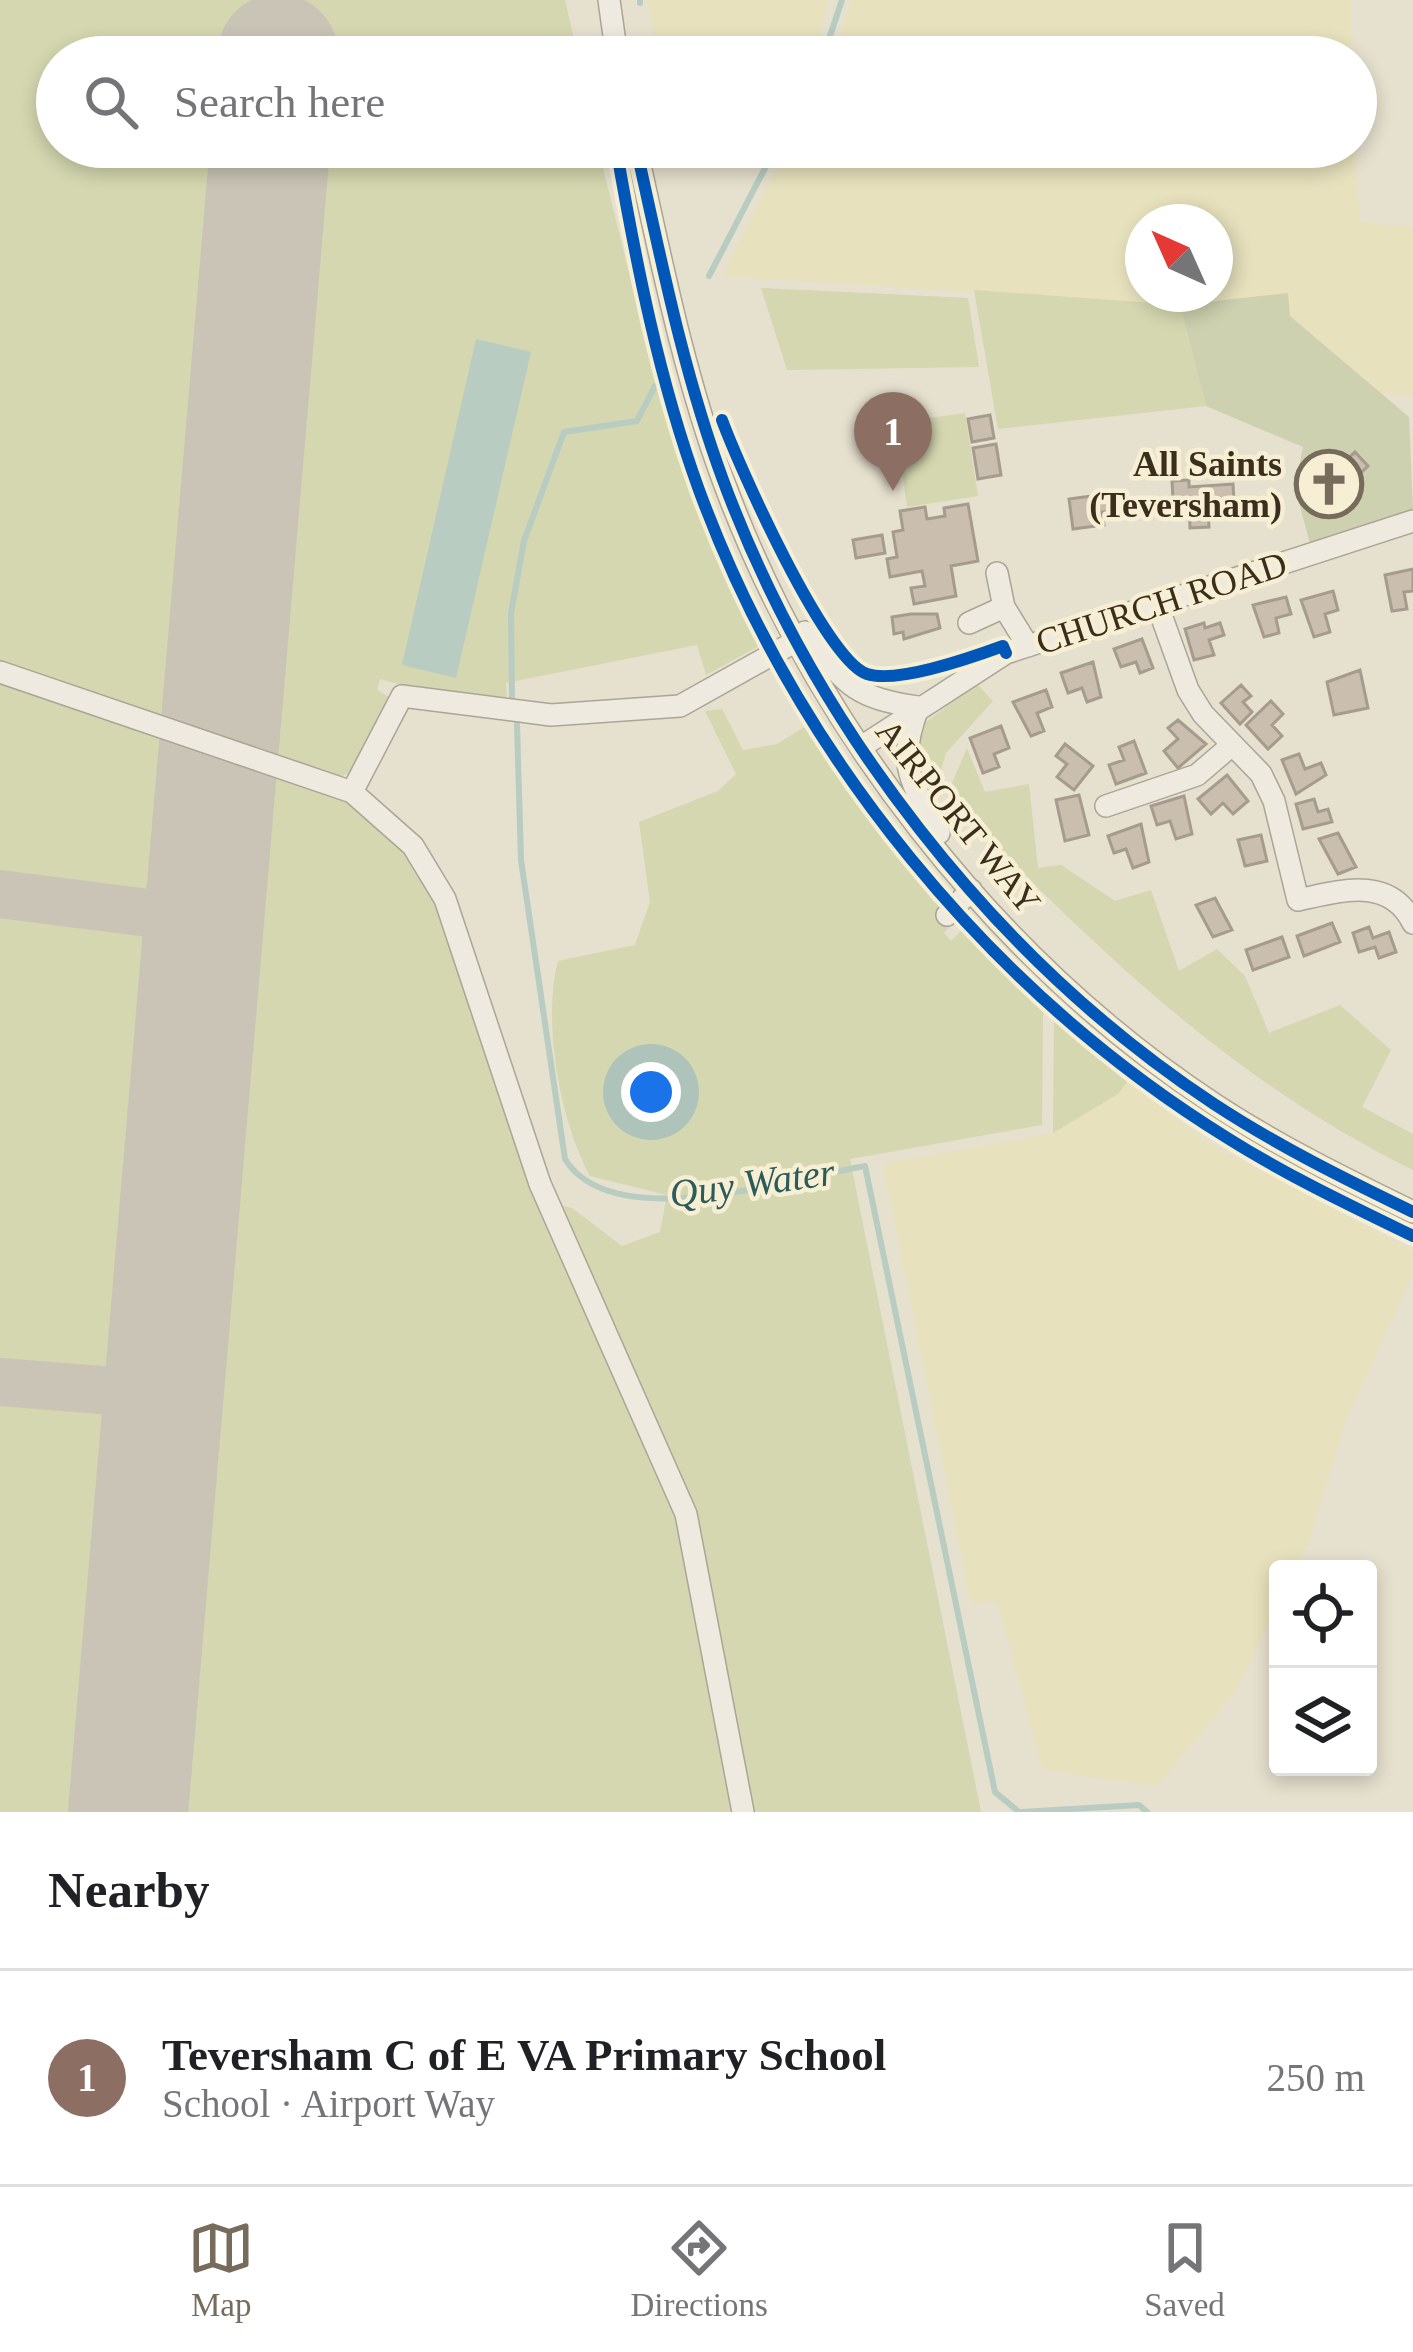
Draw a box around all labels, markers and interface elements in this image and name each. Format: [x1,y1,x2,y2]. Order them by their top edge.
search box [36,36,1377,168]
icon: search [78,69,144,135]
text: Search here [174,77,385,127]
north arrow [1125,204,1233,312]
pin: 1 [854,392,932,491]
place label: All Saints (Teversham) [1089,444,1282,525]
church icon: All Saints (Teversham) [1294,449,1364,519]
street label: CHURCH ROAD [1031,544,1292,662]
street label: AIRPORT WAY [868,711,1049,922]
your location [621,1062,681,1122]
water label: Quy Water [667,1150,838,1216]
map controls [1269,1560,1377,1776]
button: locate [1269,1560,1377,1668]
button: layers [1269,1668,1377,1776]
text: Nearby [48,1862,209,1918]
text: Teversham C of E VA Primary School [162,2030,886,2080]
text: 1 [77,2056,97,2099]
text: 250 m [1266,2056,1365,2099]
text: School · Airport Way [162,2082,495,2125]
tab: Map [188,2215,254,2324]
tab: Directions [630,2215,768,2324]
tab: Saved [1144,2215,1225,2324]

